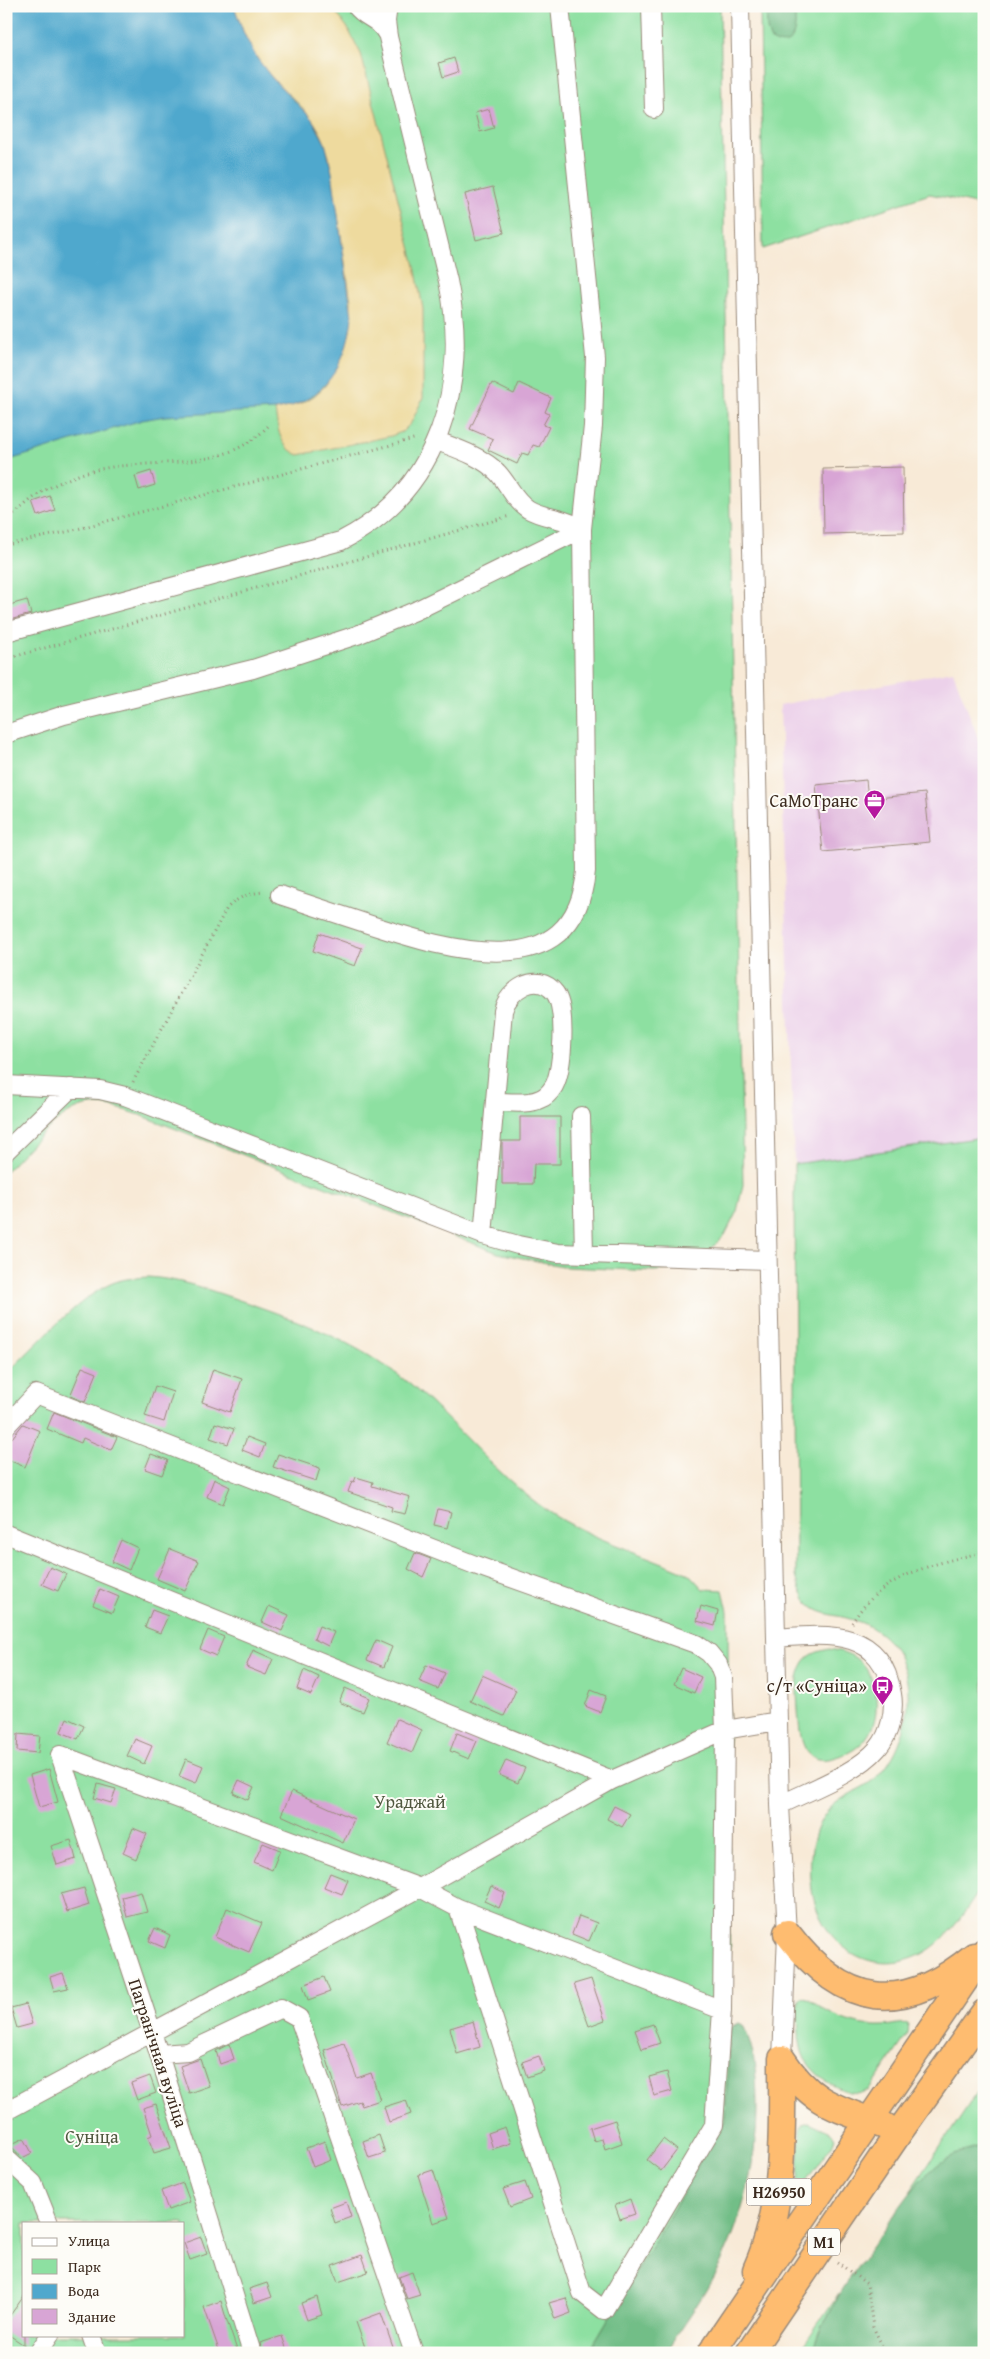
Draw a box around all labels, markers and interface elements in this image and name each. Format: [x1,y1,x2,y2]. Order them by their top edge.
place label: СаМоТранс [770,787,858,814]
office icon: СаМоТранс [862,789,886,820]
place label: с/т «Суніца» [767,1672,867,1699]
bus stop icon: с/т «Суніца» [871,1674,895,1705]
park label: Ураджай [374,1788,446,1815]
street label: Пагранічная вуліца [122,1975,195,2131]
park label: Суніца [65,2123,119,2150]
road number: Н26950 [746,2178,812,2206]
legend [22,2222,185,2336]
road number: М1 [808,2228,840,2256]
text: Улица [68,2230,111,2251]
text: Парк [68,2256,101,2277]
text: Вода [68,2280,100,2301]
text: Здание [68,2306,116,2327]

